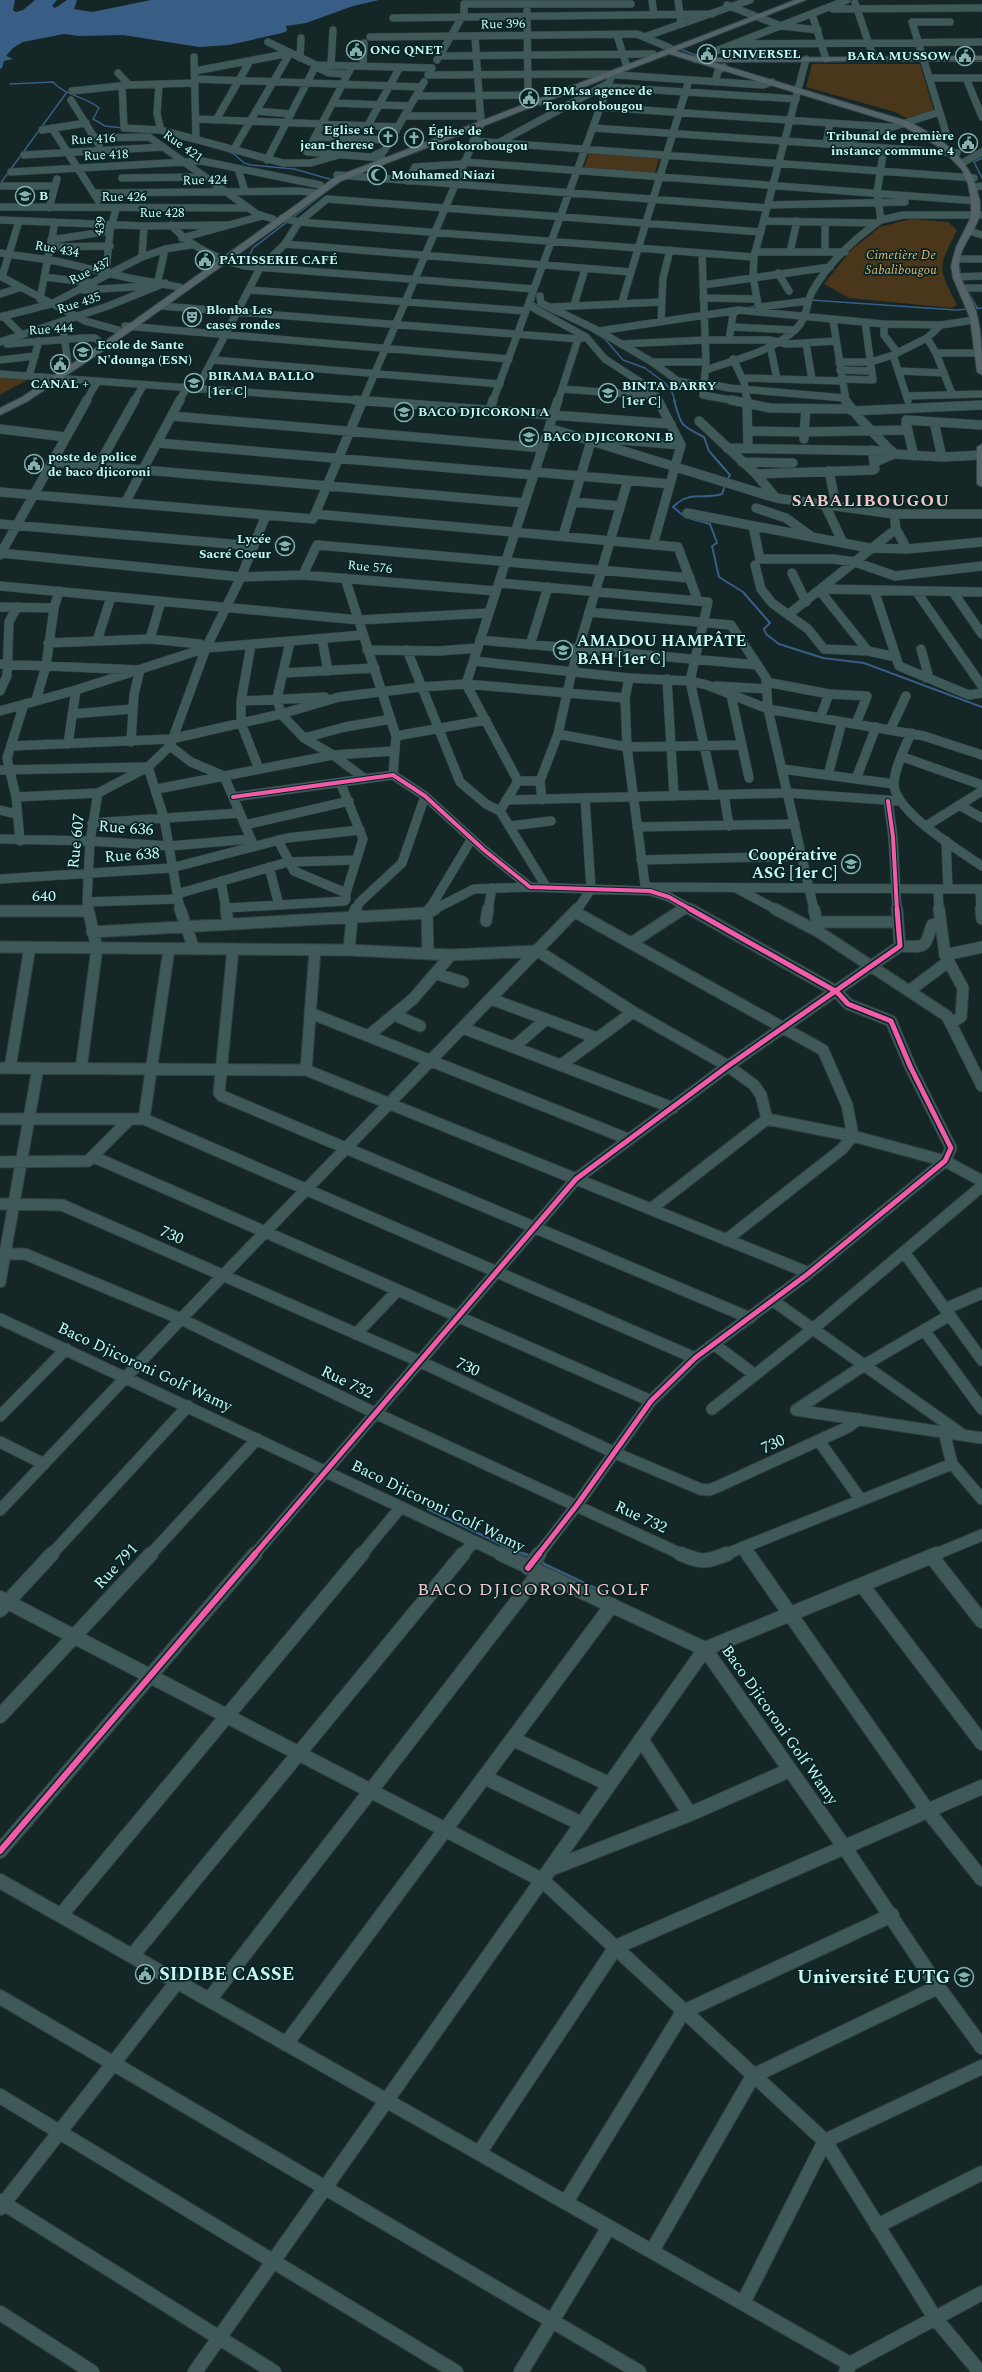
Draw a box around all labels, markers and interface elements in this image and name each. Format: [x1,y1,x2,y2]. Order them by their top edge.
street label: Rue 396 [480,14,526,34]
public building icon: ONG QNET [345,39,367,61]
place label: ONG QNET [370,40,443,60]
public building icon: UNIVERSEL [696,43,718,65]
place label: UNIVERSEL [721,44,801,64]
public building icon: BARA MUSSOW [954,45,976,67]
place label: BARA MUSSOW [847,46,951,66]
place label: EDM.sa agence de Torokorobougou [543,81,652,116]
public building icon: EDM.sa agence de Torokorobougou [518,87,540,109]
place label: Eglise st jean-therese [300,120,374,155]
place label: Église de Torokorobougou [428,121,528,156]
street label: Rue 421 [159,125,207,167]
church icon: Eglise st jean-therese [377,126,399,148]
place label: Tribunal de première instance commune 4 [827,126,955,161]
church icon: Église de Torokorobougou [403,127,425,149]
street label: Rue 416 [70,128,116,150]
public building icon: Tribunal de première instance commune 4 [957,132,979,154]
street label: Rue 418 [83,144,129,166]
mosque icon: Mouhamed Niazi [366,164,388,186]
place label: Mouhamed Niazi [391,165,495,185]
street label: Rue 424 [182,170,228,190]
school or university icon: B [14,185,36,207]
place label: B [39,186,48,206]
street label: Rue 426 [102,187,147,207]
street label: Rue 428 [140,203,184,223]
street label: 439 [89,214,111,237]
street label: Rue 434 [33,235,81,263]
park label: Cimetière De Sabalibougou [865,245,937,280]
public building icon: PÂTISSERIE CAFÉ [194,249,216,271]
place label: PÂTISSERIE CAFÉ [219,250,338,270]
street label: Rue 437 [65,252,115,290]
street label: Rue 435 [55,287,103,319]
place label: Blonba Les cases rondes [206,300,280,335]
theatre icon: Blonba Les cases rondes [181,306,203,328]
street label: Rue 444 [28,317,75,341]
place label: Ecole de Sante N'dounga (ESN) [97,335,192,370]
school or university icon: Ecole de Sante N'dounga (ESN) [72,341,94,363]
public building icon: CANAL + [49,353,71,375]
place label: BIRAMA BALLO [1er C] [208,366,314,401]
school or university icon: BIRAMA BALLO [1er C] [183,372,205,394]
place label: CANAL + [31,374,89,394]
place label: BINTA BARRY [1er C] [622,376,717,411]
school or university icon: BINTA BARRY [1er C] [597,382,619,404]
school or university icon: BACO DJICORONI A [393,401,415,423]
place label: BACO DJICORONI A [418,402,549,422]
school or university icon: BACO DJICORONI B [518,426,540,448]
place label: BACO DJICORONI B [543,427,673,447]
place label: poste de police de baco djicoroni [48,447,151,482]
public building icon: poste de police de baco djicoroni [23,453,45,475]
district label: SABALIBOUGOU [792,488,950,514]
place label: Lycée Sacré Coeur [199,529,271,564]
school or university icon: Lycée Sacré Coeur [274,535,296,557]
street label: Rue 576 [347,555,394,579]
place label: AMADOU HAMPÂTE BAH [1er C] [577,629,746,671]
school or university icon: AMADOU HAMPÂTE BAH [1er C] [552,639,574,661]
street label: Rue 607 [61,812,91,870]
street label: Rue 636 [98,814,154,842]
street label: Rue 638 [104,841,160,869]
place label: Coopérative ASG [1er C] [748,843,837,885]
school or university icon: Coopérative ASG [1er C] [840,853,862,875]
street label: 640 [32,884,56,908]
street label: 730 [156,1219,188,1251]
street label: Baco Djicoroni Golf Wamy [54,1316,237,1419]
street label: 730 [452,1351,484,1383]
street label: Rue 732 [317,1359,377,1405]
street label: 730 [757,1428,789,1460]
street label: Baco Djicoroni Golf Wamy [347,1454,530,1559]
street label: Rue 732 [611,1494,671,1540]
street label: Rue 791 [88,1538,144,1594]
district label: BACO DJICORONI GOLF [417,1576,651,1603]
street label: Baco Djicoroni Golf Wamy [716,1640,845,1811]
place label: SIDIBE CASSE [159,1960,295,1989]
public building icon: SIDIBE CASSE [134,1963,156,1985]
place label: Université EUTG [797,1963,950,1992]
school or university icon: Université EUTG [953,1966,975,1988]

